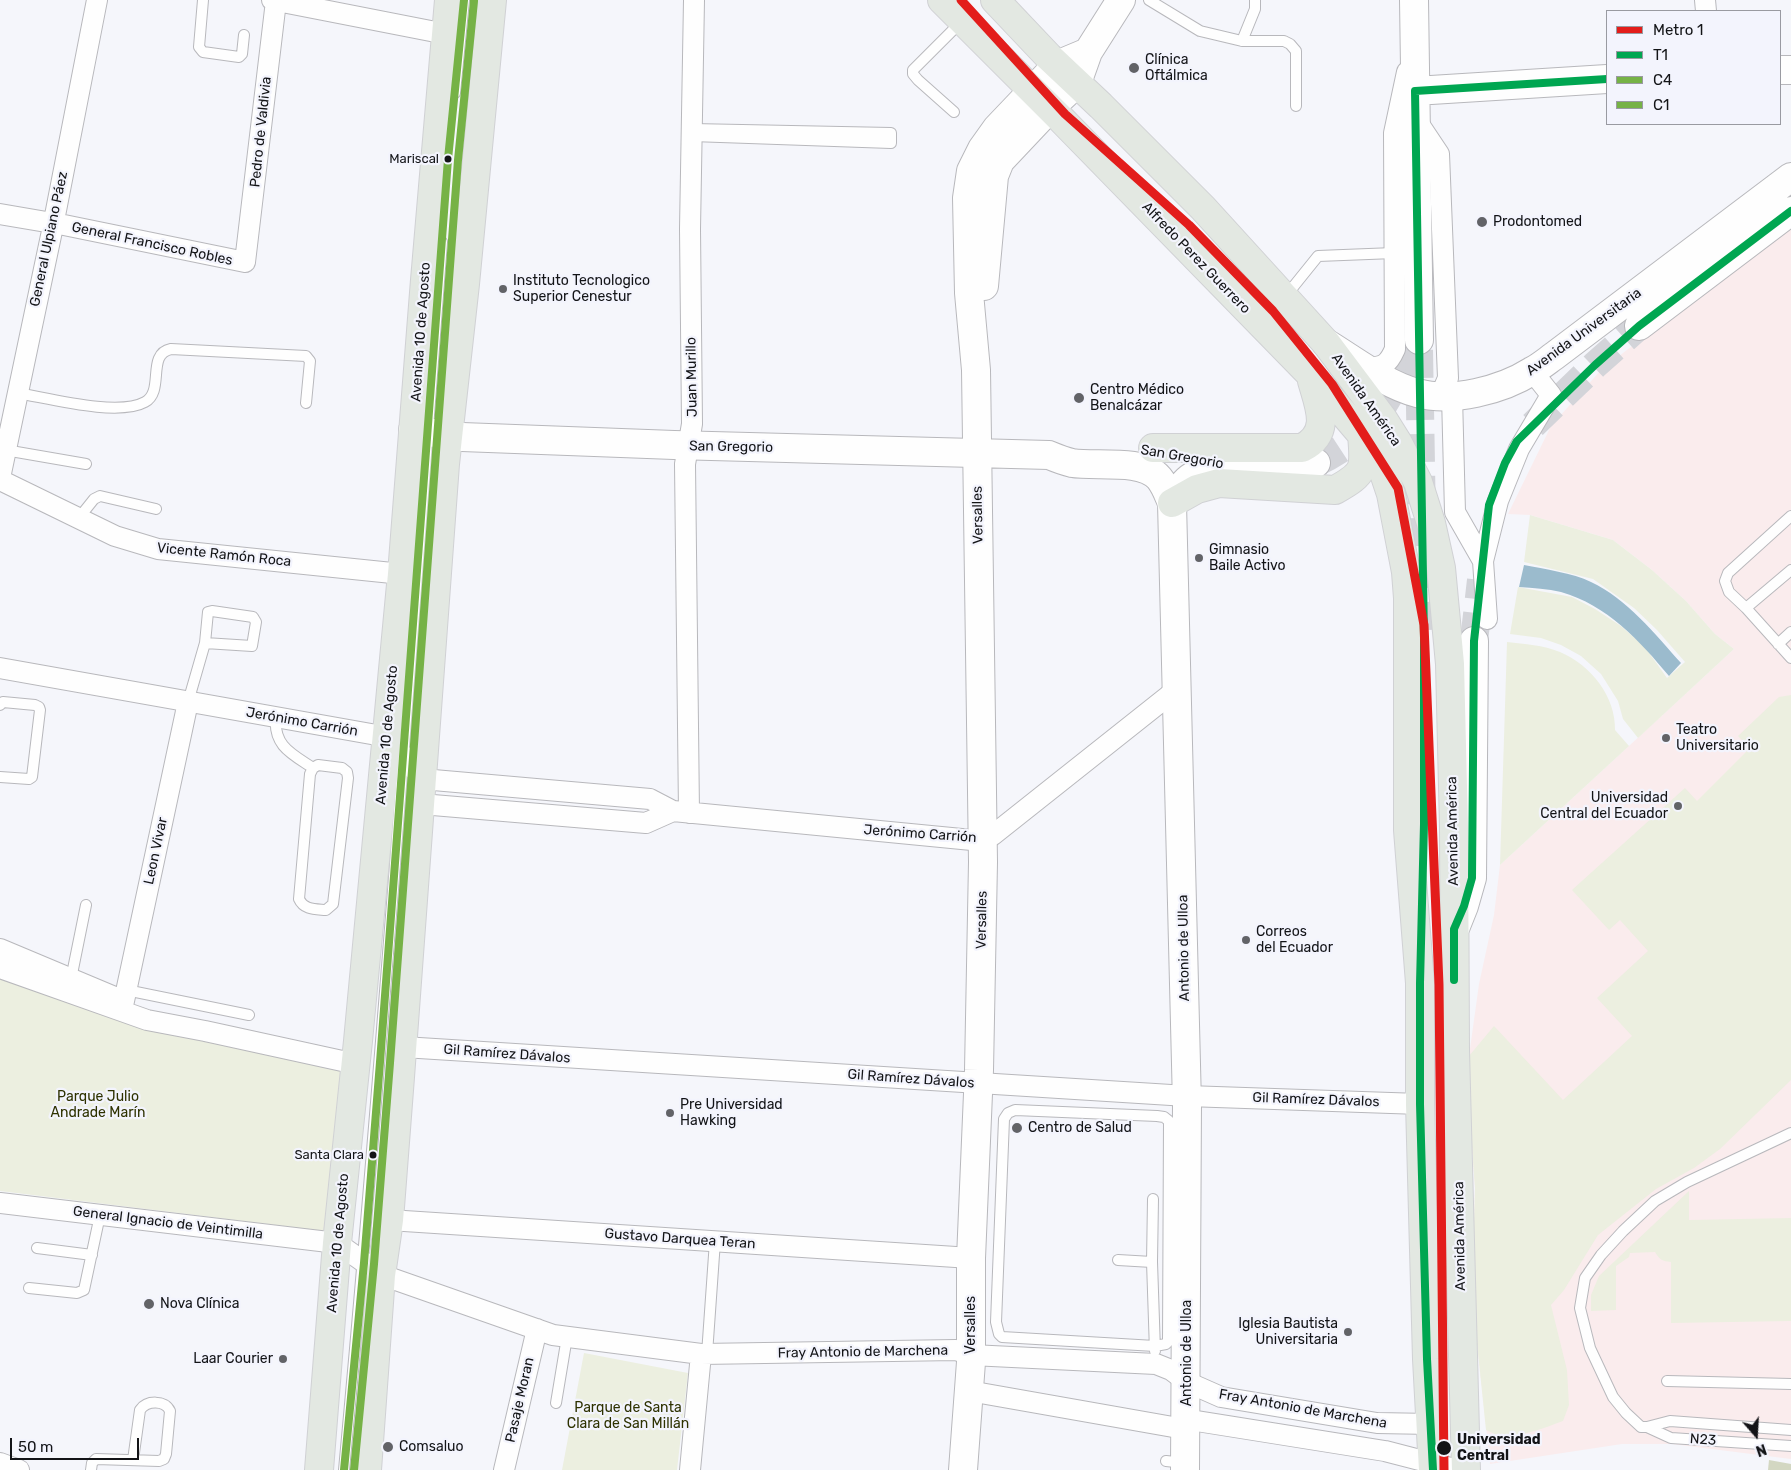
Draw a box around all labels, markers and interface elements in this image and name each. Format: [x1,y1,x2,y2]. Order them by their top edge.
legend [1606,10,1781,125]
text: Metro 1 [1653,21,1703,39]
text: T1 [1653,46,1668,64]
place label: Clínica Oftálmica [1145,52,1208,84]
marker: Clínica Oftálmica [1127,61,1141,75]
text: C4 [1653,71,1672,89]
street label: Pedro de Valdivia [247,76,275,188]
text: C1 [1653,96,1669,114]
place label: Mariscal [389,151,439,167]
marker: Mariscal [443,154,453,164]
street label: General Ulpiano Páez [26,170,72,308]
street label: Alfredo Perez Guerrero [1138,199,1254,317]
place label: Prodontomed [1493,214,1582,230]
marker: Prodontomed [1475,215,1489,229]
street label: General Francisco Robles [70,219,234,269]
street label: Avenida 10 de Agosto [408,262,434,402]
place label: Instituto Tecnologico Superior Cenestur [513,273,650,306]
marker: Instituto Tecnologico Superior Cenestur [497,283,509,295]
street label: Avenida Universitaria [1523,285,1645,379]
street label: Juan Murillo [683,337,701,417]
street label: Avenida América [1328,350,1404,450]
place label: Centro Médico Benalcázar [1090,382,1184,414]
marker: Centro Médico Benalcázar [1072,391,1086,405]
street label: San Gregorio [689,438,773,456]
street label: San Gregorio [1139,441,1225,473]
street label: Versalles [969,486,987,544]
street label: Vicente Ramón Roca [156,540,292,570]
place label: Gimnasio Baile Activo [1209,542,1286,574]
marker: Gimnasio Baile Activo [1193,552,1205,564]
street label: Avenida 10 de Agosto [373,665,401,805]
street label: Jerónimo Carrión [245,704,359,740]
place label: Teatro Universitario [1676,722,1759,754]
marker: Teatro Universitario [1660,732,1672,744]
street label: Avenida América [1444,776,1462,886]
place label: Universidad Central del Ecuador [1540,790,1668,822]
marker: Universidad Central del Ecuador [1672,800,1684,812]
street label: Leon Vivar [141,816,171,886]
street label: Jerónimo Carrión [863,822,977,846]
street label: Versalles [973,891,991,949]
street label: Antonio de Ulloa [1175,895,1193,1001]
place label: Correos del Ecuador [1256,924,1333,956]
marker: Correos del Ecuador [1240,934,1252,946]
street label: Gil Ramírez Dávalos [443,1041,571,1067]
street label: Gil Ramírez Dávalos [847,1066,975,1092]
park label: Parque Julio Andrade Marín [51,1089,145,1122]
street label: Gil Ramírez Dávalos [1252,1089,1380,1111]
place label: Pre Universidad Hawking [680,1097,783,1130]
marker: Pre Universidad Hawking [664,1107,676,1119]
place label: Centro de Salud [1028,1120,1132,1136]
marker: Centro de Salud [1010,1121,1024,1135]
place label: Santa Clara [295,1147,364,1163]
marker: Santa Clara [368,1150,378,1160]
street label: Avenida 10 de Agosto [324,1173,352,1313]
street label: Avenida América [1451,1181,1469,1291]
street label: General Ignacio de Veintimilla [72,1203,264,1243]
street label: Gustavo Darquea Teran [604,1225,756,1253]
place label: Nova Clínica [160,1296,240,1312]
street label: Versalles [963,1296,979,1354]
marker: Nova Clínica [142,1297,156,1311]
street label: Antonio de Ulloa [1179,1300,1195,1406]
place label: Iglesia Bautista Universitaria [1238,1316,1338,1348]
marker: Iglesia Bautista Universitaria [1342,1326,1354,1338]
street label: Fray Antonio de Marchena [778,1342,948,1362]
place label: Laar Courier [193,1351,273,1367]
marker: Laar Courier [277,1353,289,1365]
street label: Pasaje Moran [502,1356,538,1444]
street label: Fray Antonio de Marchena [1218,1386,1388,1432]
park label: Parque de Santa Clara de San Millán [567,1400,689,1432]
north arrow [1731,1410,1781,1460]
scale bar [12,1428,141,1460]
street label: N23 [1689,1431,1717,1449]
place label: Universidad Central [1457,1432,1541,1464]
text: 50 m [18,1438,53,1456]
place label: Comsaluo [399,1439,464,1455]
marker: Universidad Central [1435,1439,1453,1457]
marker: Comsaluo [381,1440,395,1454]
text: N [1754,1440,1769,1459]

